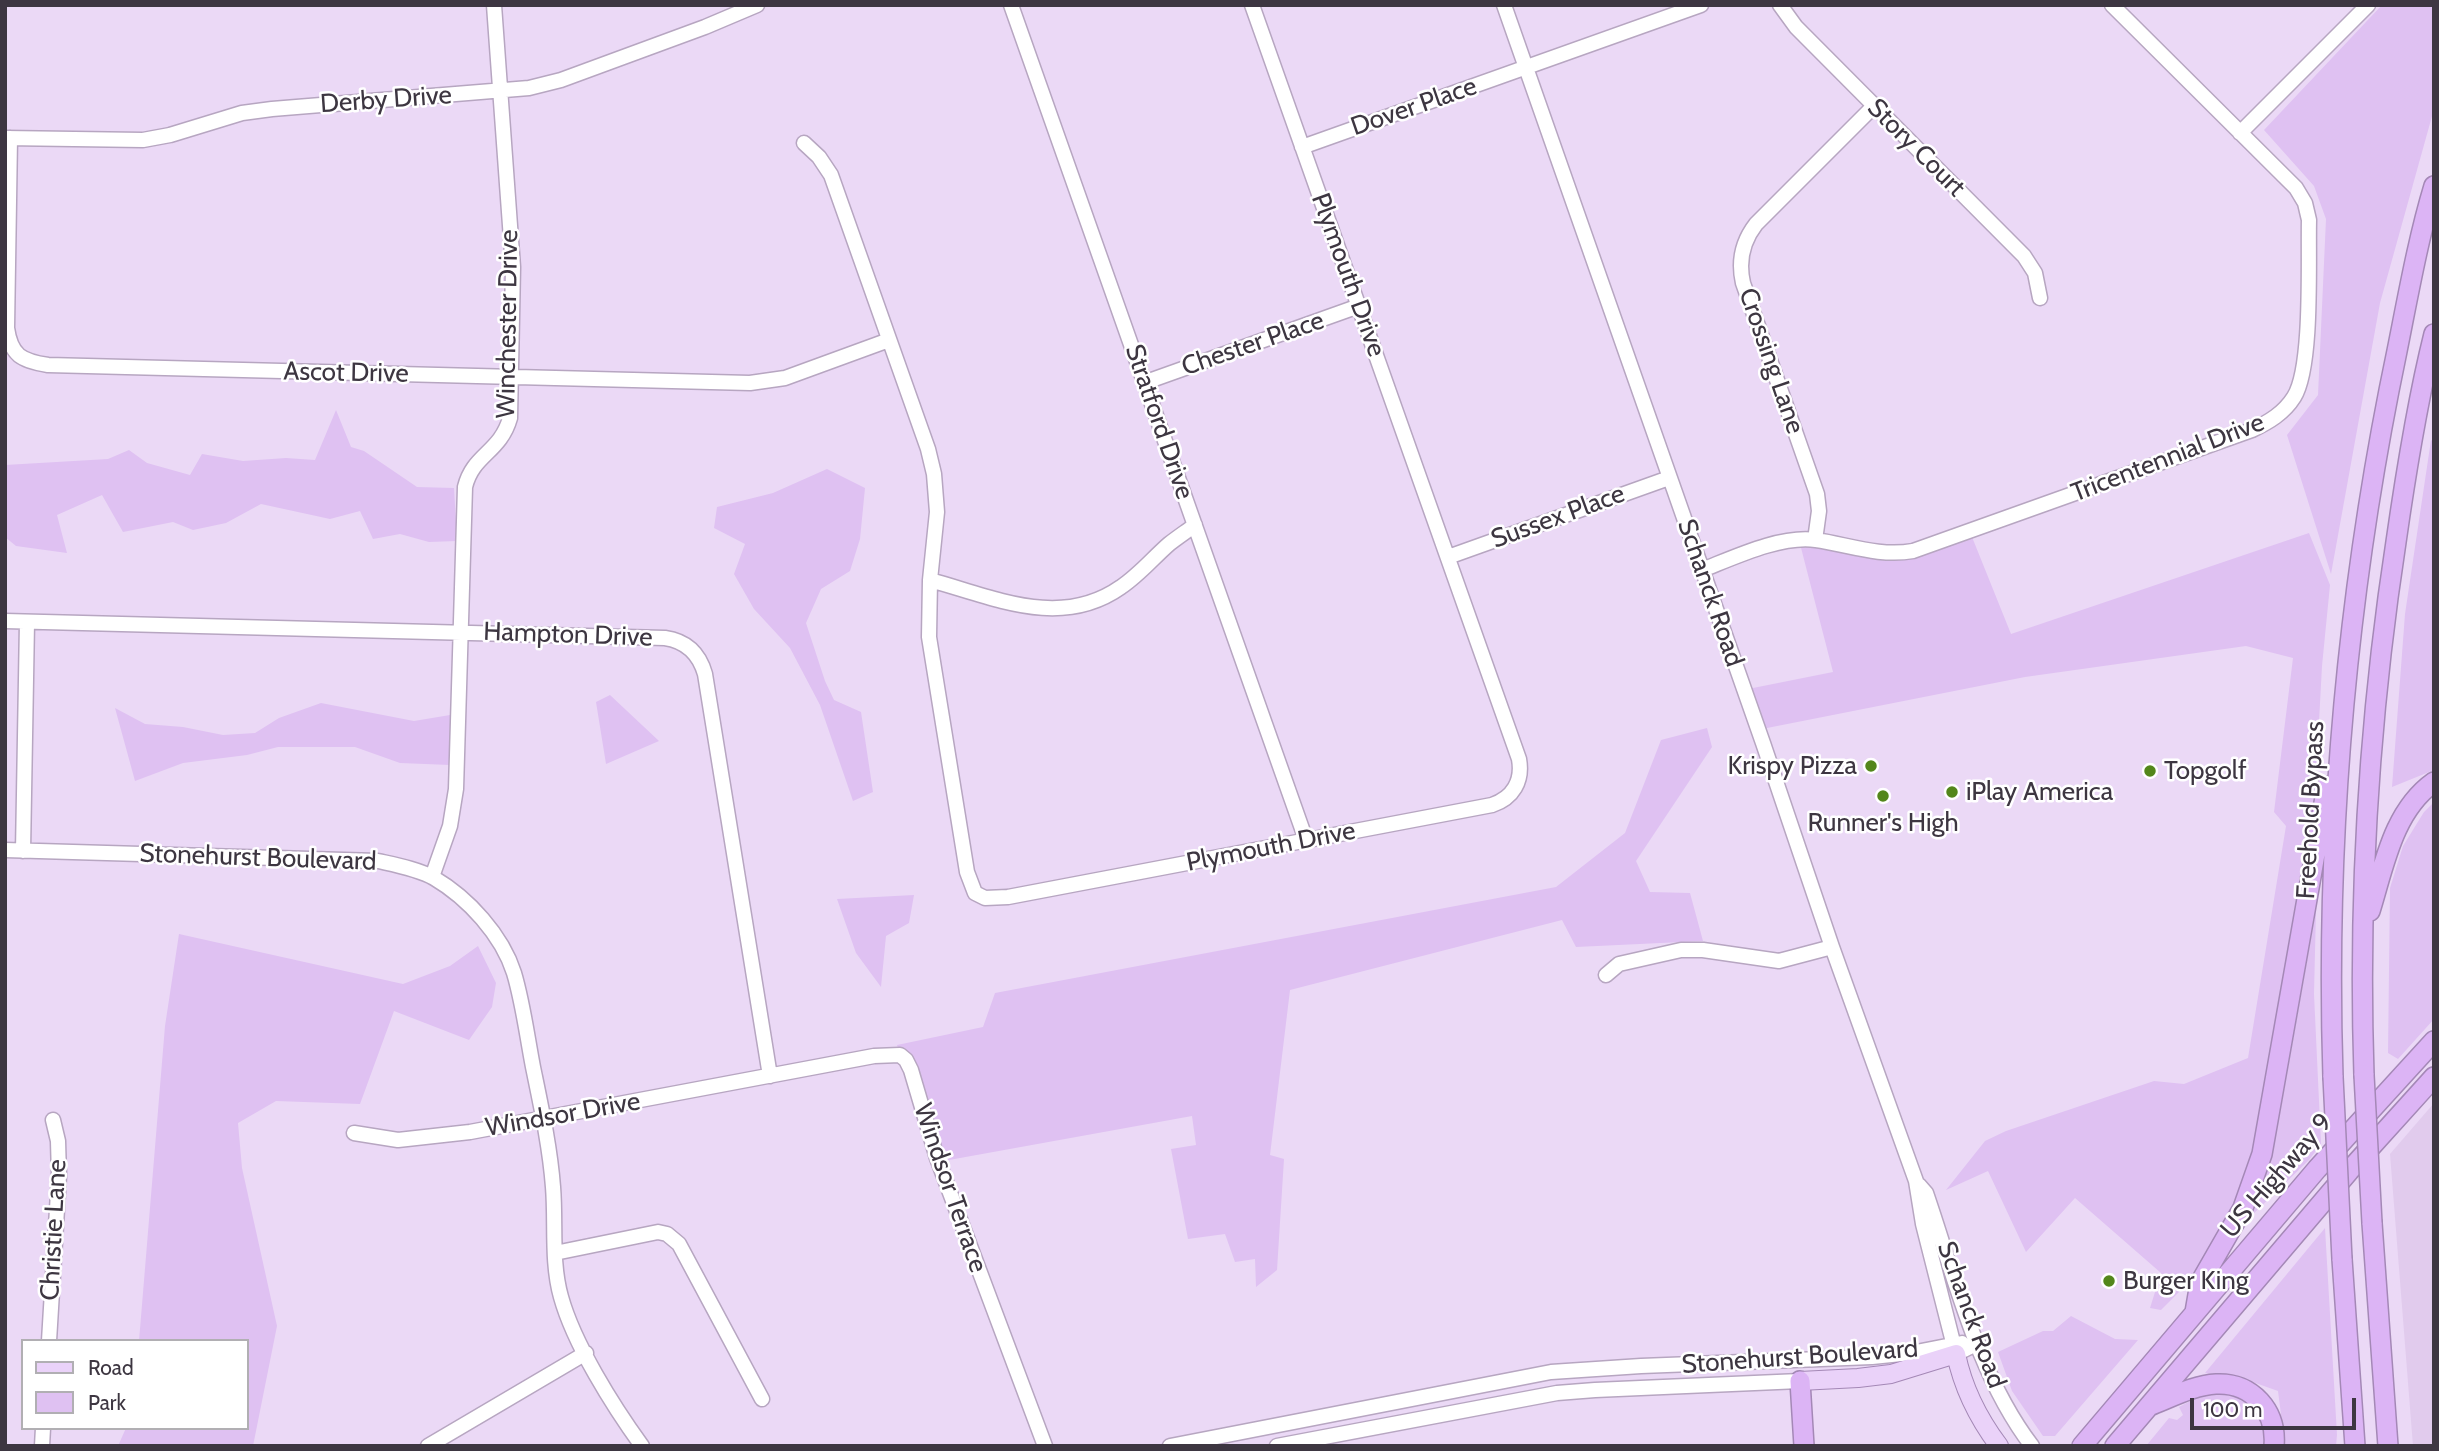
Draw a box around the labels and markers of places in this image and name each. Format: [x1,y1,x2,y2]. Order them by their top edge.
place label: Krispy Pizza [1727,750,1857,782]
place label: Topgolf [2164,755,2247,787]
marker: Krispy Pizza [1863,758,1879,774]
marker: Topgolf [2142,763,2158,779]
place label: iPlay America [1966,776,2113,808]
marker: iPlay America [1944,784,1960,800]
marker: Runner's High [1875,788,1891,804]
place label: Runner's High [1807,807,1959,839]
place label: Burger King [2123,1265,2249,1297]
marker: Burger King [2101,1273,2117,1289]

